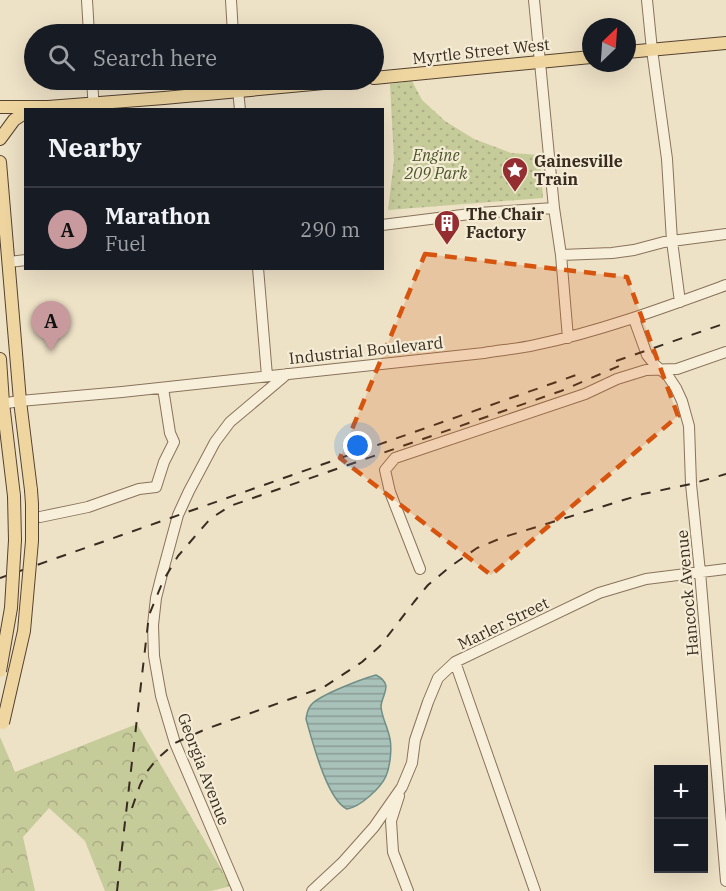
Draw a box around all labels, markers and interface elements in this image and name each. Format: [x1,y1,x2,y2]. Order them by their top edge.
north arrow [582,18,636,72]
search box [24,24,384,90]
street label: Myrtle Street West [411,34,551,68]
icon: search [45,41,78,74]
text: Search here [93,43,217,72]
text: Nearby [48,130,142,164]
park label: Engine 209 Park [403,145,468,183]
place label: Gainesville Train [534,151,623,189]
place icon: Gainesville Train [500,155,530,193]
text: Marathon [105,201,211,230]
place label: The Chair Factory [466,204,544,242]
building icon: The Chair Factory [432,208,462,246]
text: A [61,216,74,243]
text: 290 m [300,216,360,243]
text: Fuel [105,230,146,257]
pin: A [32,302,70,351]
street label: Industrial Boulevard [288,332,444,368]
your location [343,431,372,460]
street label: Hancock Avenue [672,529,702,657]
street label: Marler Street [454,592,552,654]
street label: Georgia Avenue [173,710,235,828]
map controls [654,765,708,873]
button: + [654,765,708,819]
button: − [654,819,708,873]

